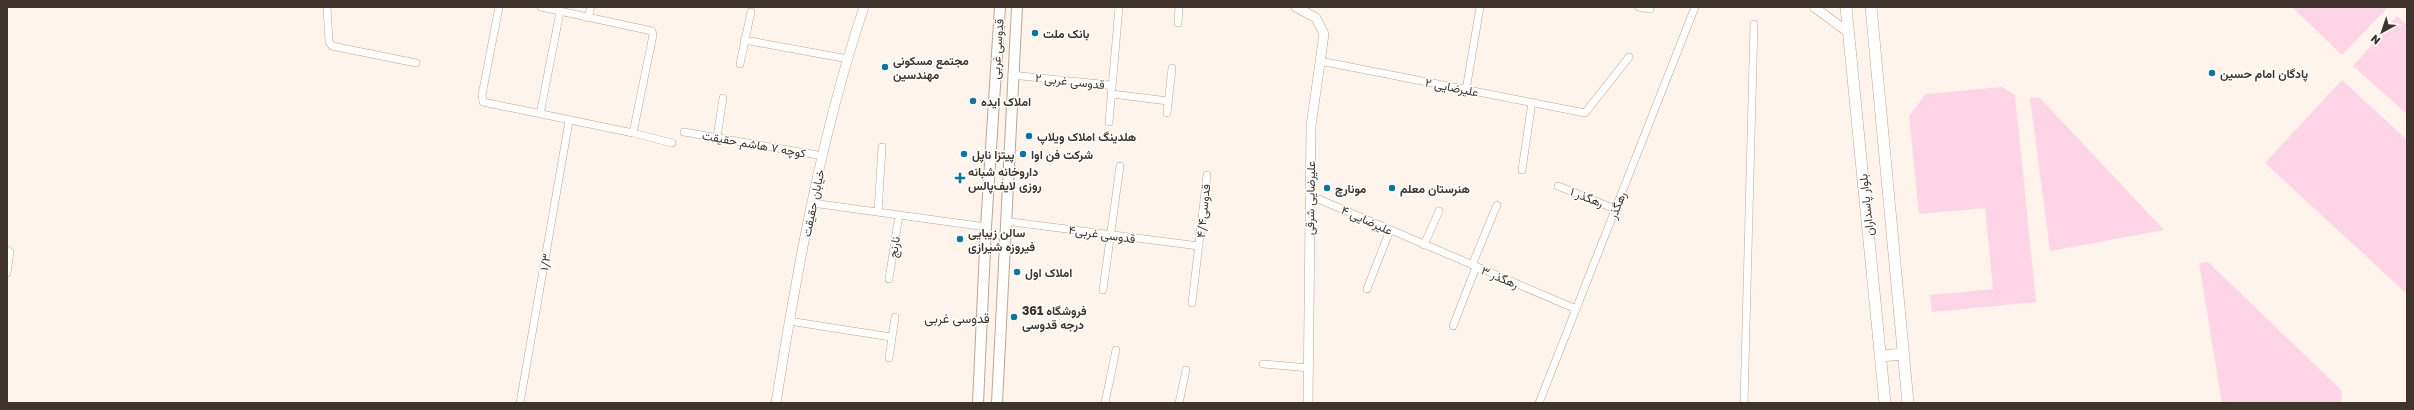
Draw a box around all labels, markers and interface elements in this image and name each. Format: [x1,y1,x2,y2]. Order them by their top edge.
north arrow [2362,12,2402,52]
street label: قدوسی غربی [987,18,1008,80]
place label: بانک ملت [1043,26,1090,41]
marker: بانک ملت [1030,28,1040,38]
text: N [2368,32,2383,48]
place label: مجتمع مسکونی مهندسین [893,53,969,83]
marker: مجتمع مسکونی مهندسین [880,62,890,72]
place label: پادگان امام حسین [2220,66,2308,82]
marker: پادگان امام حسین [2207,68,2217,78]
street label: ۲ قدوسی غربی [1034,70,1105,93]
street label: ۲ علیرضایی [1424,74,1480,101]
place label: املاک ایده [981,94,1031,109]
marker: املاک ایده [968,96,978,106]
street label: کوچه ۷ هاشم حقیقت [701,127,807,161]
place label: هلدینگ املاک ویلاپ [1037,129,1136,145]
marker: هلدینگ املاک ویلاپ [1024,131,1034,141]
place label: پیتزا ناپل [972,147,1015,163]
place label: شرکت فن اوا [1031,147,1094,163]
marker: پیتزا ناپل [959,149,969,159]
marker: شرکت فن اوا [1018,149,1028,159]
street label: علیرضایی شرقی [1302,161,1319,235]
place label: داروخانه شبانه روزی لایف‌پالس [968,164,1042,194]
street label: خیابان حقیقت [799,168,827,238]
marker: داروخانه شبانه روزی لایف‌پالس [955,173,965,183]
street label: بلوار پاسداران [1855,173,1878,237]
place label: مونارچ [1335,181,1367,197]
place label: هنرستان معلم [1400,181,1470,197]
street label: قدوسی۴/۴ [1193,183,1214,239]
marker: مونارچ [1322,183,1332,193]
marker: هنرستان معلم [1387,183,1397,193]
street label: ۱ رهگذر [1568,184,1606,211]
street label: رهگذر [1604,189,1630,222]
street label: ۴ علیرضایی [1339,202,1395,239]
street label: قدوسی غربی۴ [1067,222,1136,247]
place label: سالن زیبایی فیروزه شیرازی [968,225,1036,255]
marker: سالن زیبایی فیروزه شیرازی [955,234,965,244]
street label: نارنج [885,235,905,259]
street label: ۱/۳ [536,252,554,272]
street label: ۳ رهگذر [1479,262,1521,292]
place label: املاک اول [1025,265,1072,281]
marker: املاک اول [1012,267,1022,277]
place label: فروشگاه 361 درجه قدوسی [1022,303,1087,333]
district label: قدوسی غربی [924,310,990,327]
marker: فروشگاه 361 درجه قدوسی [1009,312,1019,322]

